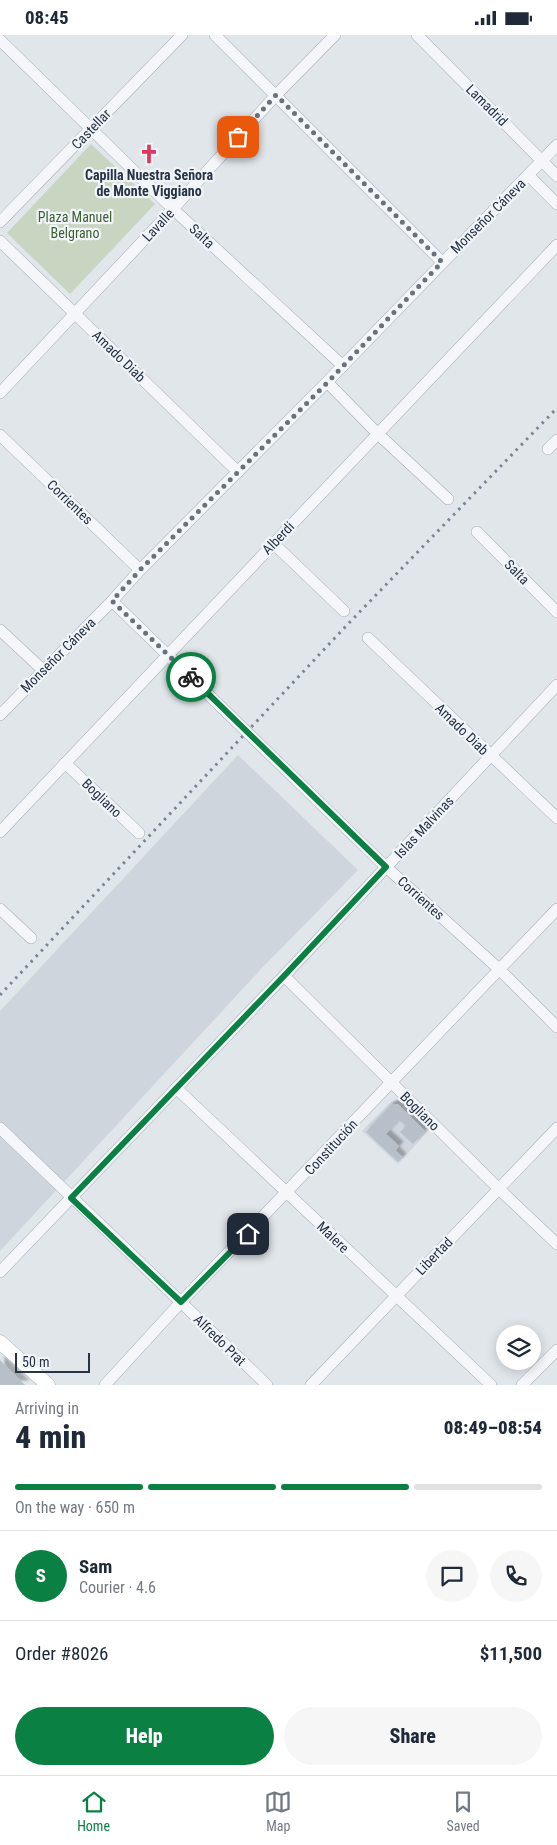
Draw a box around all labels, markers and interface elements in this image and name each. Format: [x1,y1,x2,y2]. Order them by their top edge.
text: 08:45 [25,6,69,29]
street label: Lamadrid [463,81,511,129]
street label: Castellar [68,106,114,152]
pin [217,116,259,158]
icon: bag [224,123,252,151]
church icon: Capilla Nuestra Señora de Monte Viggiano [138,143,160,165]
place label: Capilla Nuestra Señora de Monte Viggiano [85,167,213,199]
street label: Monseñor Cáneva [447,175,529,257]
street label: Lavalle [139,205,177,245]
park label: Plaza Manuel Belgrano [38,209,112,241]
street label: Salta [186,221,218,251]
street label: Amado Diab [89,327,149,385]
street label: Corrientes [44,476,96,528]
street label: Alberdi [259,518,297,558]
street label: Salta [501,556,533,588]
street label: Monseñor Cáneva [17,614,99,696]
courier [166,652,216,702]
icon: bike [177,663,205,691]
street label: Amado Diab [432,700,492,758]
street label: Bogliano [79,775,125,821]
street label: Islas Malvinas [391,793,457,861]
street label: Corrientes [394,873,448,923]
street label: Bogliano [397,1088,443,1134]
street label: Constitución [301,1116,361,1178]
pin [227,1213,269,1255]
street label: Malere [314,1218,352,1256]
icon: home [234,1220,262,1248]
street label: Libertad [412,1234,456,1278]
street label: Alfredo Prat [191,1311,249,1369]
map controls [496,1325,541,1370]
button: layers [496,1325,541,1370]
scale bar [15,1350,90,1373]
text: 50 m [22,1354,50,1370]
text: Arriving in [15,1399,79,1418]
text: 08:49–08:54 [444,1416,542,1439]
text: 4 min [15,1418,86,1456]
text: On the way · 650 m [15,1498,135,1517]
button: chat [426,1550,478,1602]
button: phone [490,1550,542,1602]
text: Sam [79,1555,112,1578]
text: S [36,1564,46,1587]
text: Courier · 4.6 [79,1578,156,1597]
text: Order #8026 [15,1642,108,1665]
text: $11,500 [480,1642,542,1665]
button: Help [15,1707,274,1765]
button: Share [284,1707,542,1765]
tab: Home [77,1788,110,1834]
tab: Map [264,1788,292,1834]
tab: Saved [447,1788,480,1834]

